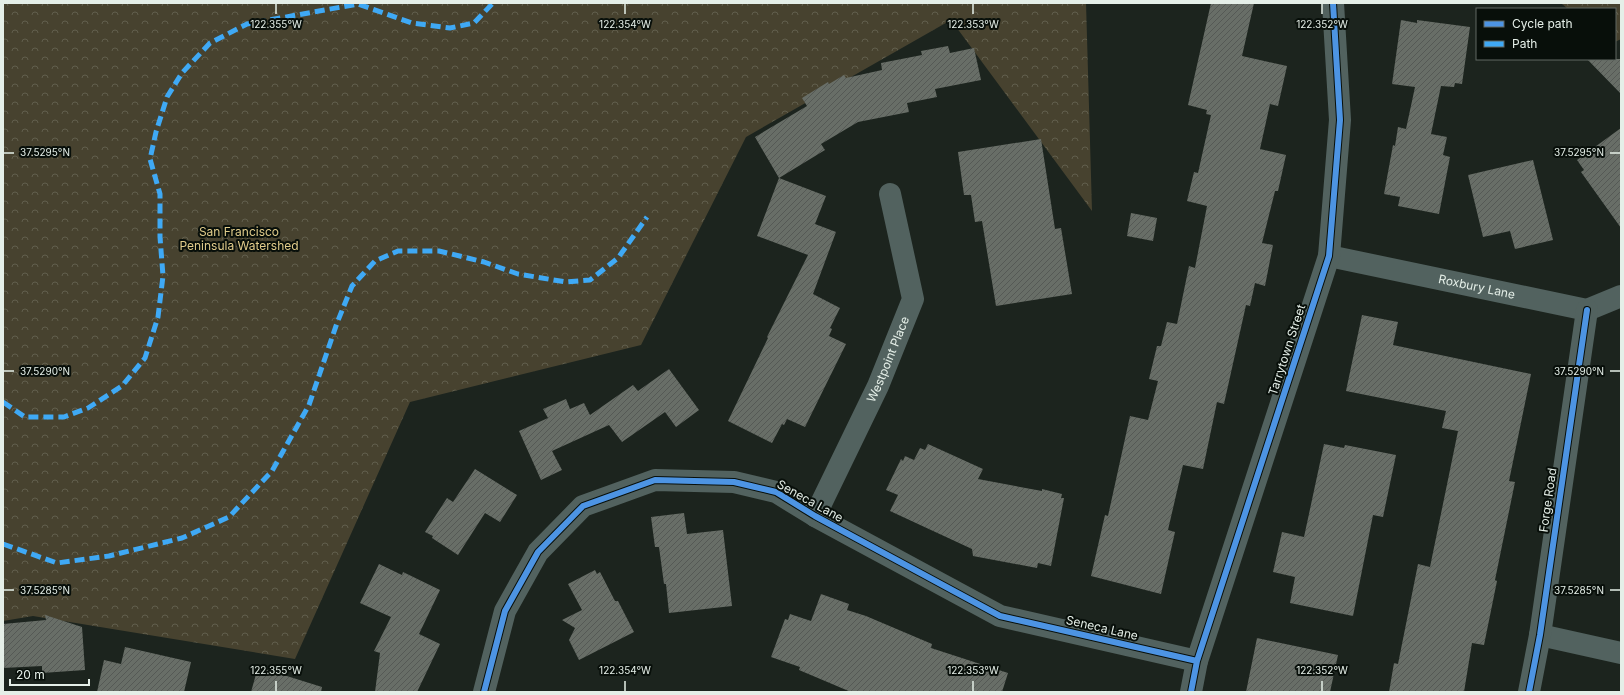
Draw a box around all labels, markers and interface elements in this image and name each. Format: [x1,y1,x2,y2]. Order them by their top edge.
legend [1476,8,1616,60]
text: Cycle path [1512,16,1573,31]
text: 122.355°W [250,18,302,30]
text: 122.354°W [599,18,651,30]
text: 122.353°W [947,18,999,30]
text: 122.352°W [1296,18,1348,30]
text: Path [1512,36,1537,51]
text: 37.5295°N [20,146,70,158]
text: 37.5295°N [1554,146,1604,158]
park label: San Francisco Peninsula Watershed [179,224,299,253]
street label: Roxbury Lane [1437,271,1517,302]
street label: Tarrytown Street [1265,302,1308,397]
street label: Westpoint Place [863,314,912,405]
text: 37.5290°N [20,365,70,377]
text: 37.5290°N [1554,365,1604,377]
street label: Forge Road [1536,467,1559,533]
street label: Seneca Lane [774,476,846,525]
text: 37.5285°N [20,584,70,596]
text: 37.5285°N [1554,584,1604,596]
street label: Seneca Lane [1065,612,1140,643]
scale bar [10,661,89,687]
text: 122.355°W [250,664,302,676]
text: 122.354°W [599,664,651,676]
text: 122.353°W [947,664,999,676]
text: 122.352°W [1296,664,1348,676]
text: 20 m [16,667,45,682]

